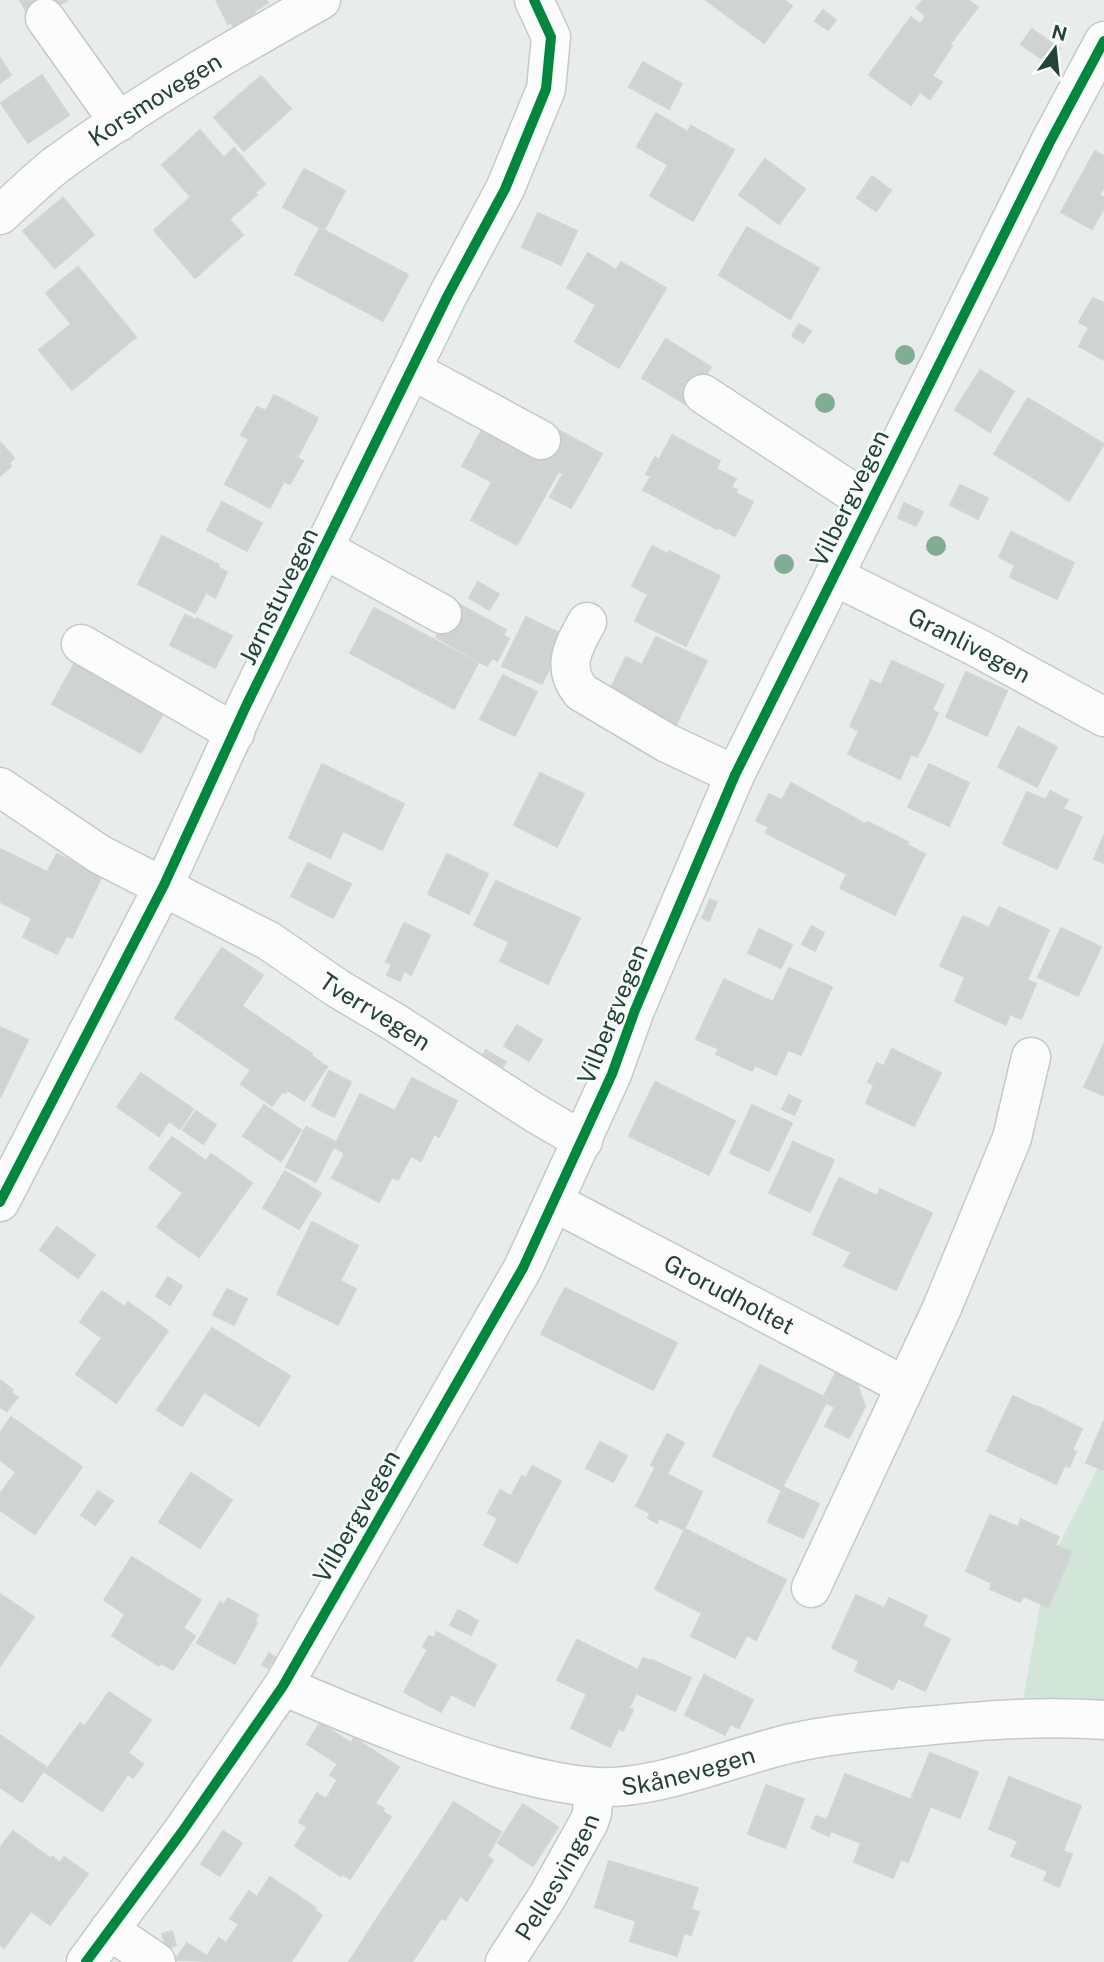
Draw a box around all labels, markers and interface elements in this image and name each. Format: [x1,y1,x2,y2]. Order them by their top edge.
north arrow [1020,14,1090,84]
text: N [1049,20,1069,45]
street label: Korsmovegen [83,46,226,152]
street label: Vilbergvegen [804,425,894,571]
street label: Jørnstuvegen [233,523,323,669]
street label: Granlivegen [904,601,1036,688]
street label: Vilbergvegen [571,940,653,1088]
street label: Tverrvegen [314,966,436,1056]
street label: Grorudholtet [659,1248,799,1340]
street label: Vilbergvegen [307,1445,405,1587]
street label: Skånevegen [619,1740,758,1800]
street label: Pellesvingen [509,1810,605,1945]

